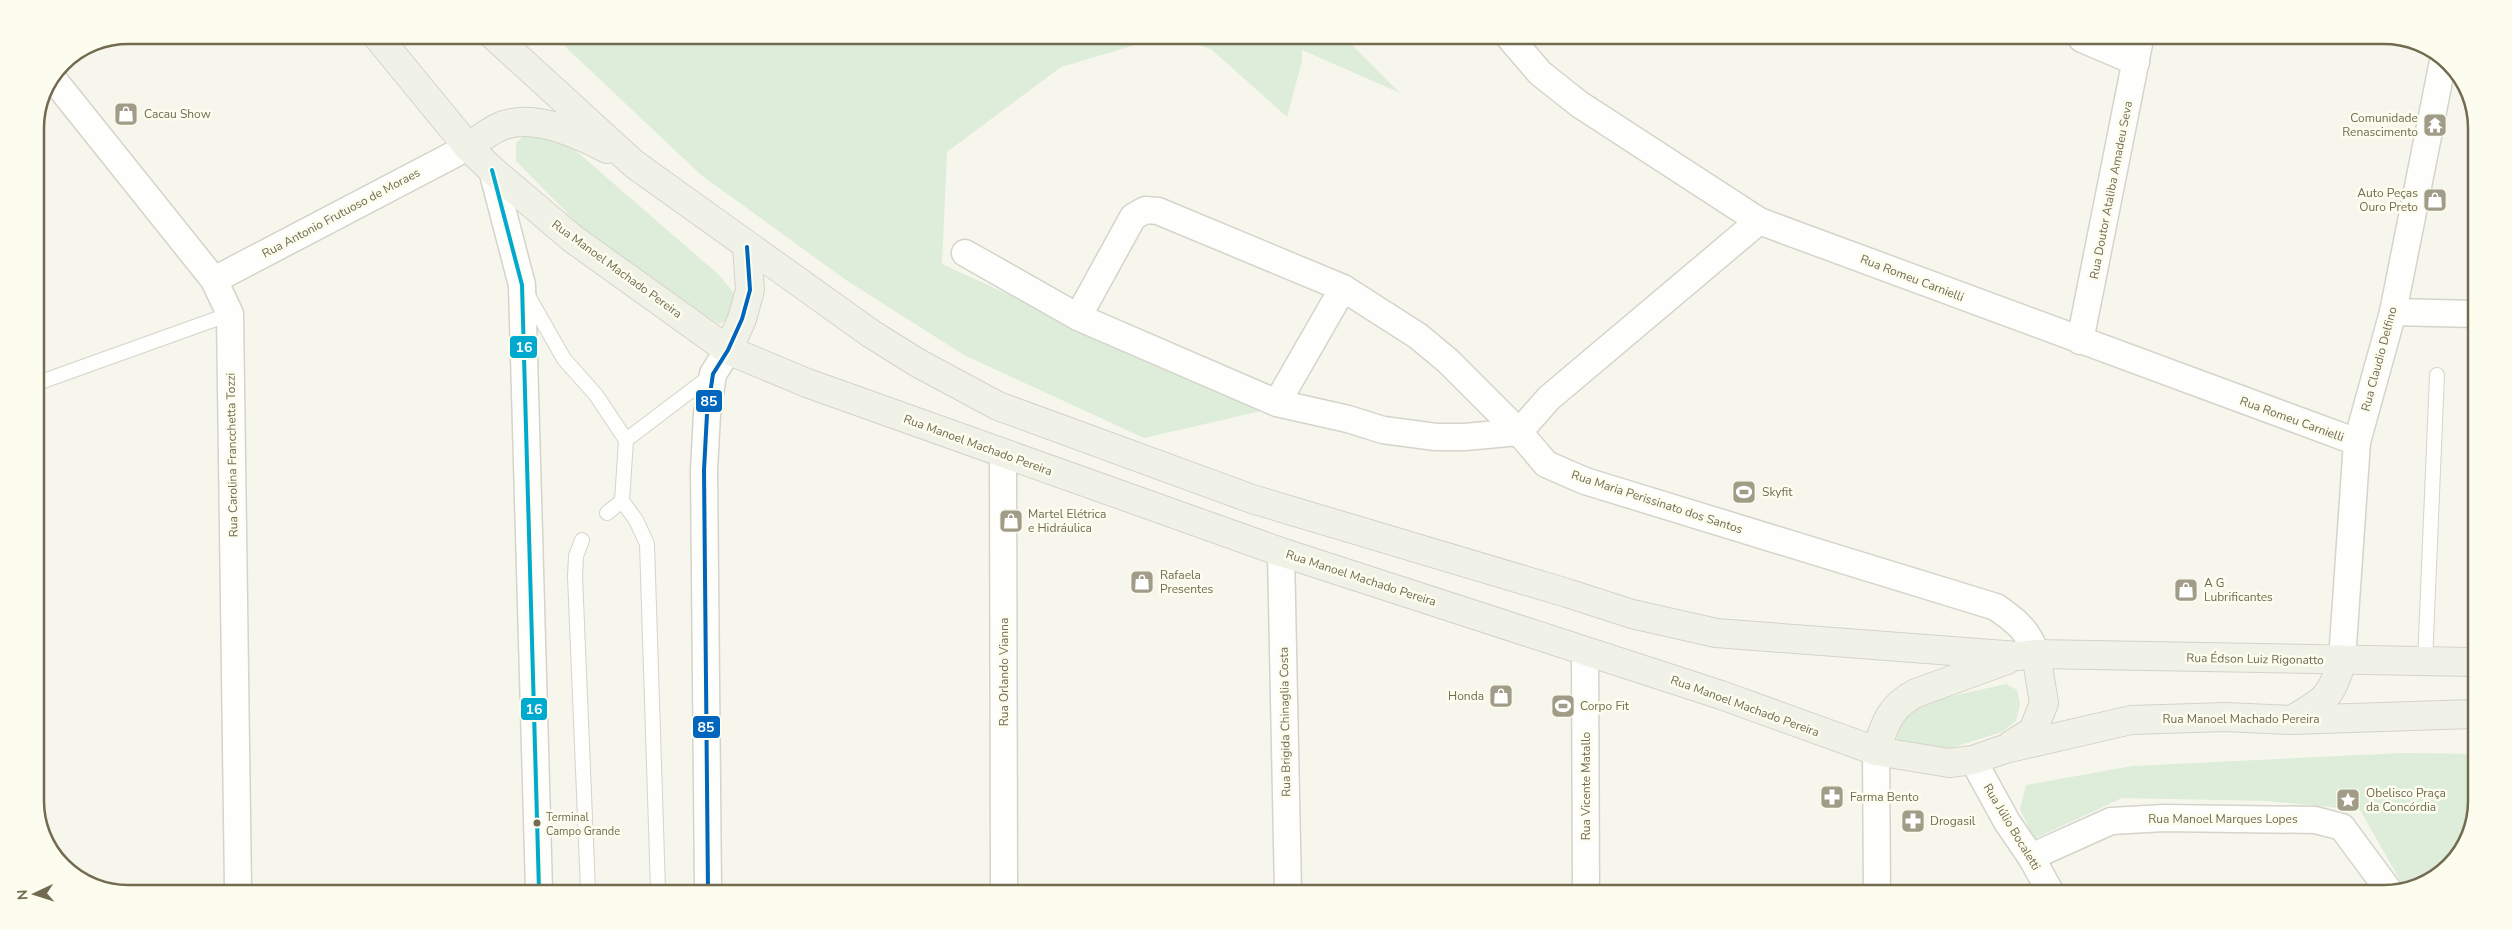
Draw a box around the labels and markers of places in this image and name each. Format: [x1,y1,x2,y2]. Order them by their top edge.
shop icon: Cacau Show [113,101,139,127]
place label: Cacau Show [144,106,211,122]
place label: Comunidade Renascimento [2342,110,2418,140]
temple icon: Comunidade Renascimento [2422,112,2448,138]
place label: Auto Peças Ouro Preto [2357,185,2418,215]
shop icon: Auto Peças Ouro Preto [2422,187,2448,213]
sports icon: Skyfit [1731,479,1757,505]
place label: Skyfit [1762,484,1793,500]
place label: Martel Elétrica e Hidráulica [1028,506,1106,536]
shop icon: Martel Elétrica e Hidráulica [998,508,1024,534]
place label: Rafaela Presentes [1160,567,1214,597]
shop icon: Rafaela Presentes [1129,569,1155,595]
place label: A G Lubrificantes [2204,575,2273,605]
shop icon: A G Lubrificantes [2173,577,2199,603]
shop icon: Honda [1488,683,1514,709]
place label: Honda [1448,688,1484,704]
sports icon: Corpo Fit [1550,693,1576,719]
place label: Corpo Fit [1580,698,1630,714]
pharmacy icon: Farma Bento [1819,784,1845,810]
place label: Obelisco Praça da Concórdia [2366,785,2446,815]
place icon: Obelisco Praça da Concórdia [2335,787,2361,813]
place label: Farma Bento [1850,789,1919,805]
pharmacy icon: Drogasil [1900,808,1926,834]
place label: Terminal Campo Grande [546,810,620,839]
place label: Drogasil [1930,813,1976,829]
marker: Terminal Campo Grande [532,818,542,828]

